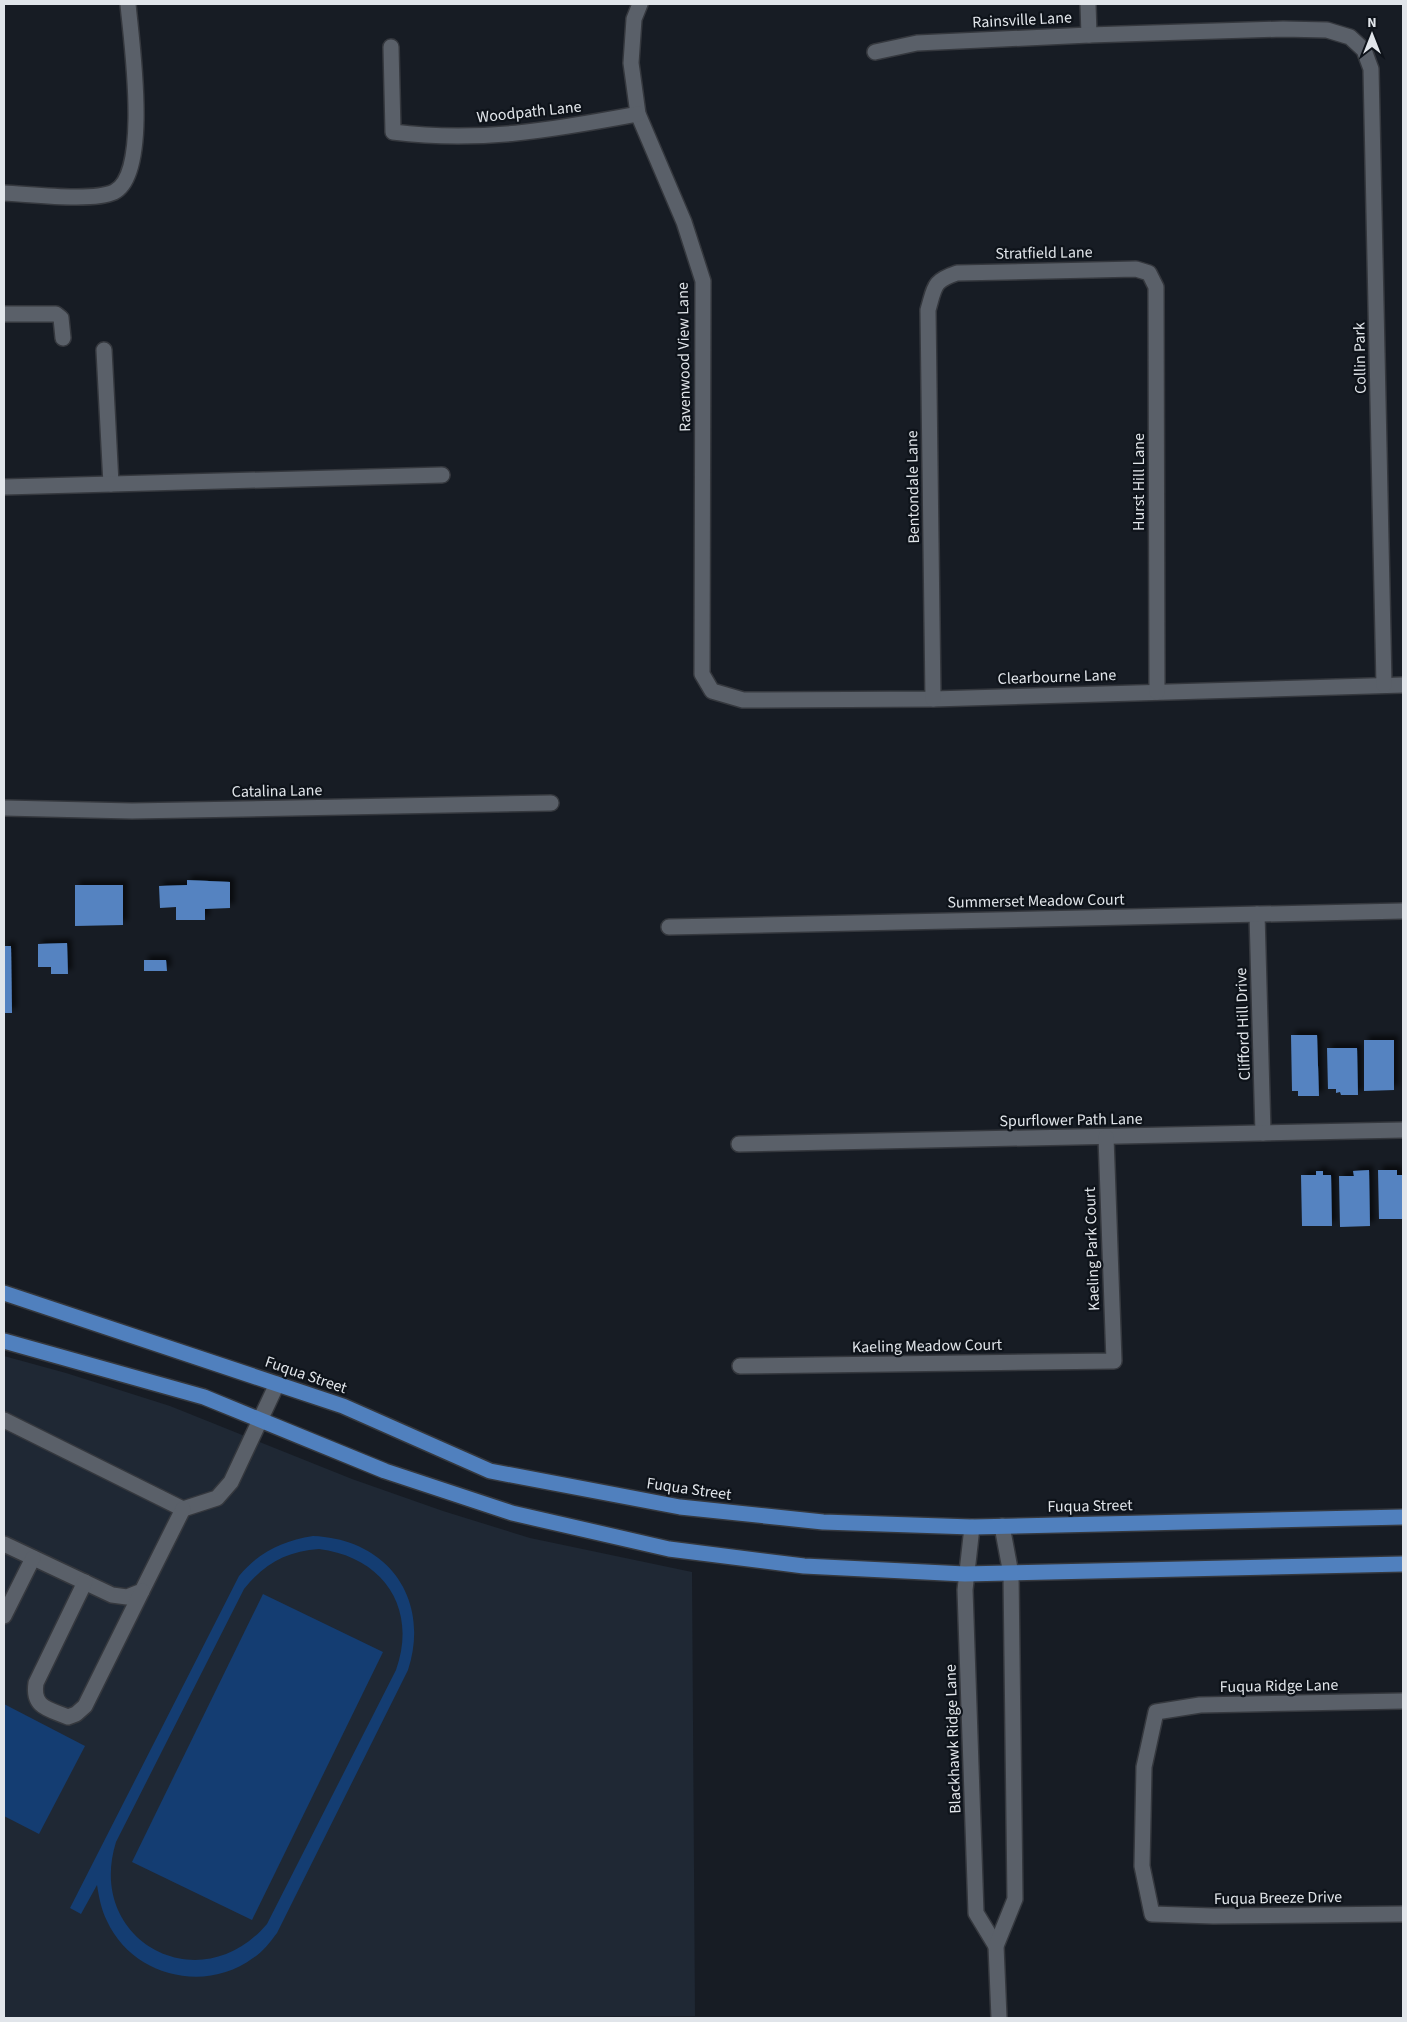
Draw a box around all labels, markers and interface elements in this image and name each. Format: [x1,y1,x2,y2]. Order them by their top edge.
street label: Rainsville Lane [972,6,1072,34]
north arrow [1347,10,1397,60]
text: N [1367,13,1377,33]
street label: Woodpath Lane [476,96,582,128]
street label: Stratfield Lane [995,241,1093,265]
street label: Ravenwood View Lane [672,282,696,432]
street label: Collin Park [1348,322,1372,394]
street label: Bentondale Lane [901,430,925,544]
street label: Hurst Hill Lane [1128,433,1150,531]
street label: Clearbourne Lane [997,664,1117,690]
street label: Catalina Lane [231,779,323,803]
street label: Summerset Meadow Court [947,888,1125,914]
street label: Clifford Hill Drive [1230,967,1256,1081]
street label: Spurflower Path Lane [999,1108,1143,1132]
street label: Kaeling Park Court [1079,1186,1105,1311]
street label: Kaeling Meadow Court [852,1334,1003,1358]
street label: Fuqua Street [262,1351,350,1399]
street label: Fuqua Street [645,1472,733,1506]
street label: Fuqua Street [1047,1494,1133,1518]
street label: Blackhawk Ridge Lane [939,1664,967,1814]
street label: Fuqua Ridge Lane [1219,1674,1339,1698]
street label: Fuqua Breeze Drive [1214,1886,1342,1910]

